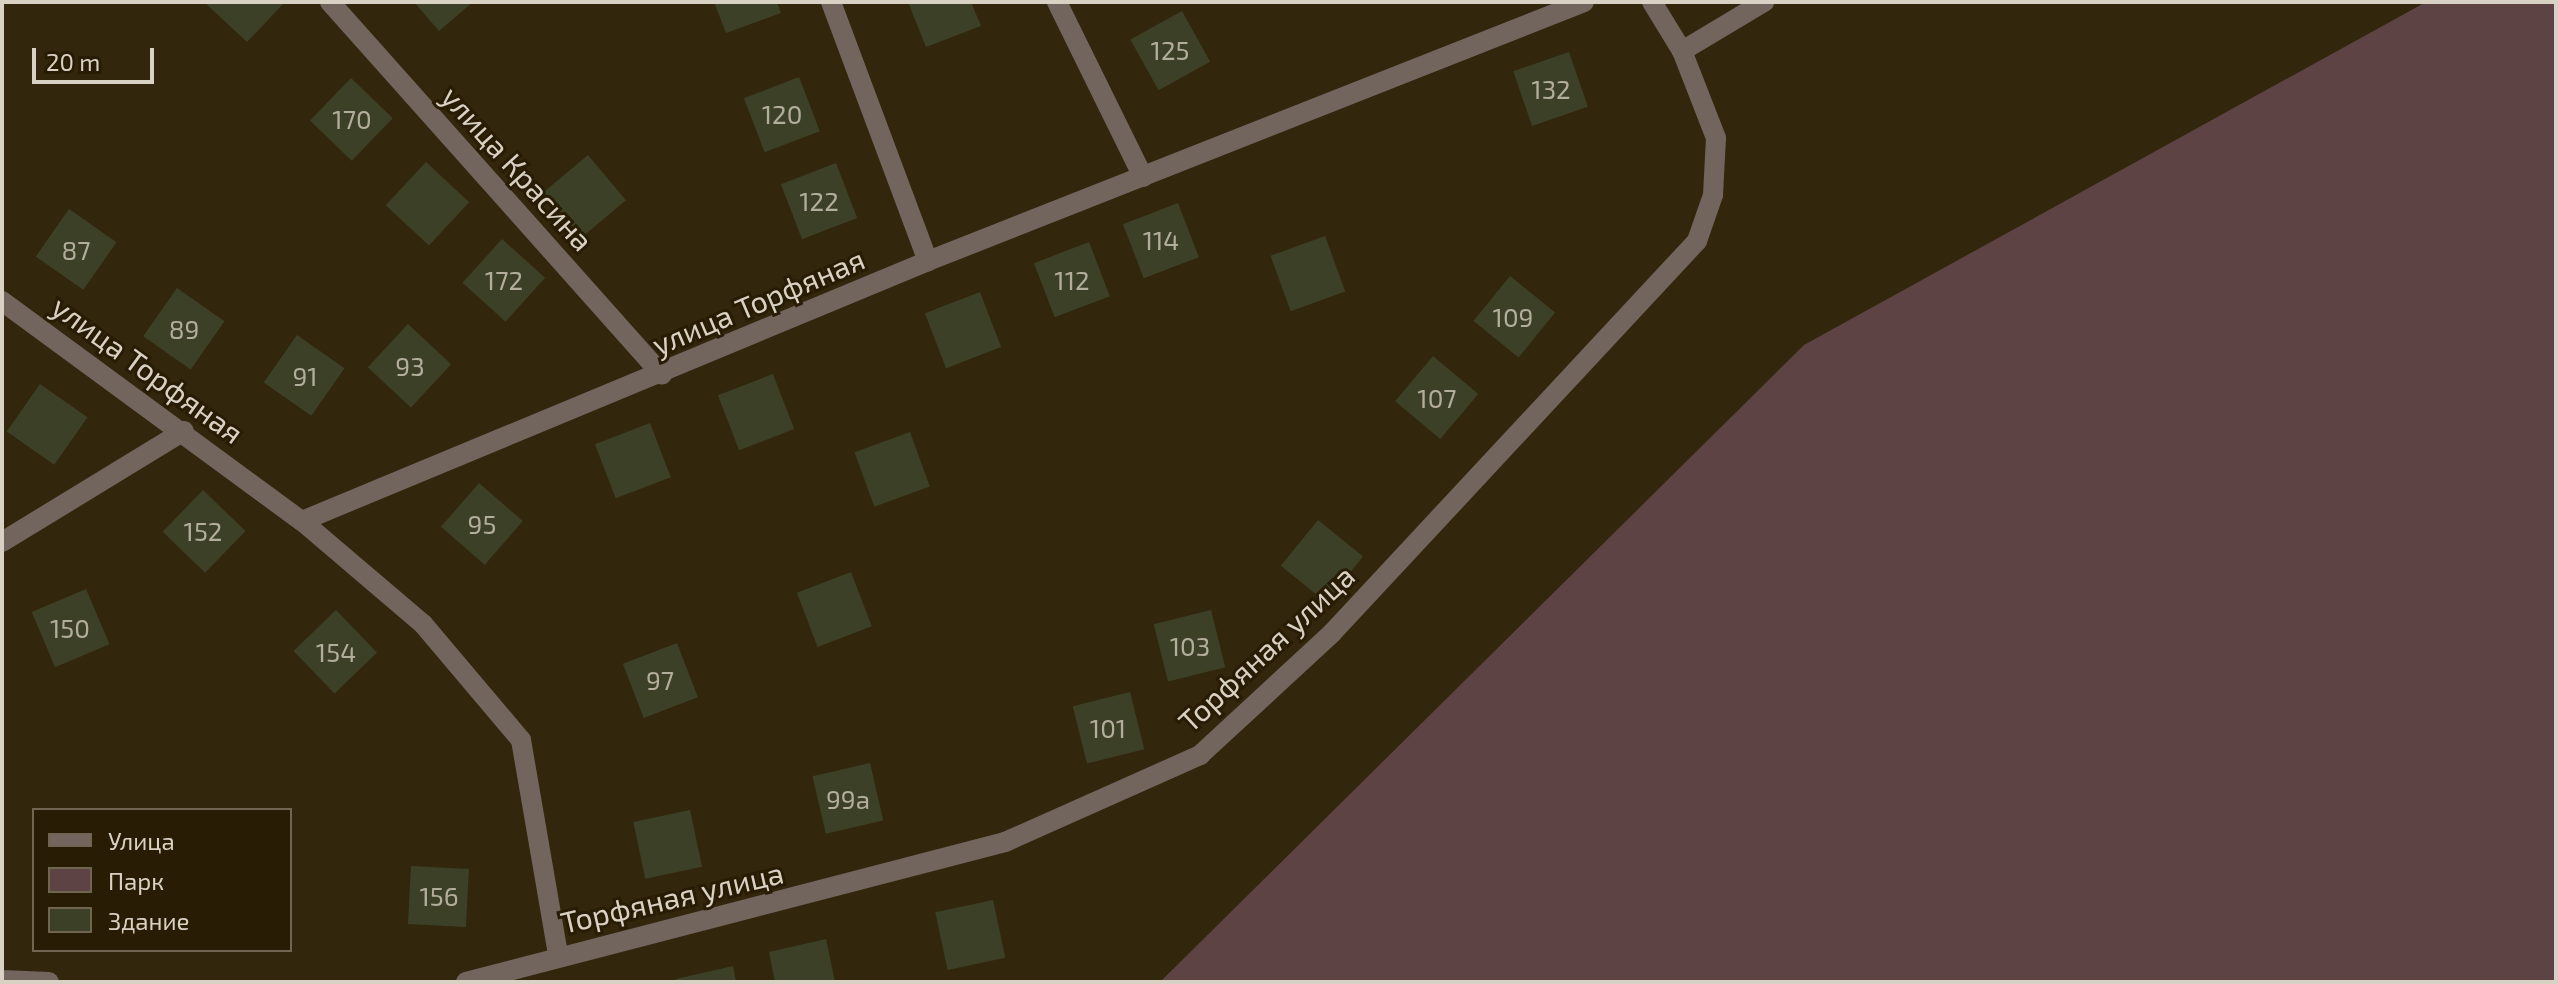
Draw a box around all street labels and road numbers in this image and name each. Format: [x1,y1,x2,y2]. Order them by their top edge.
street label: улица Красина [435,78,601,258]
street label: улица Торфяная [646,240,870,362]
street label: улица Торфяная [45,288,251,450]
street label: Торфяная улица [1171,557,1361,739]
street label: Торфяная улица [557,854,787,940]

